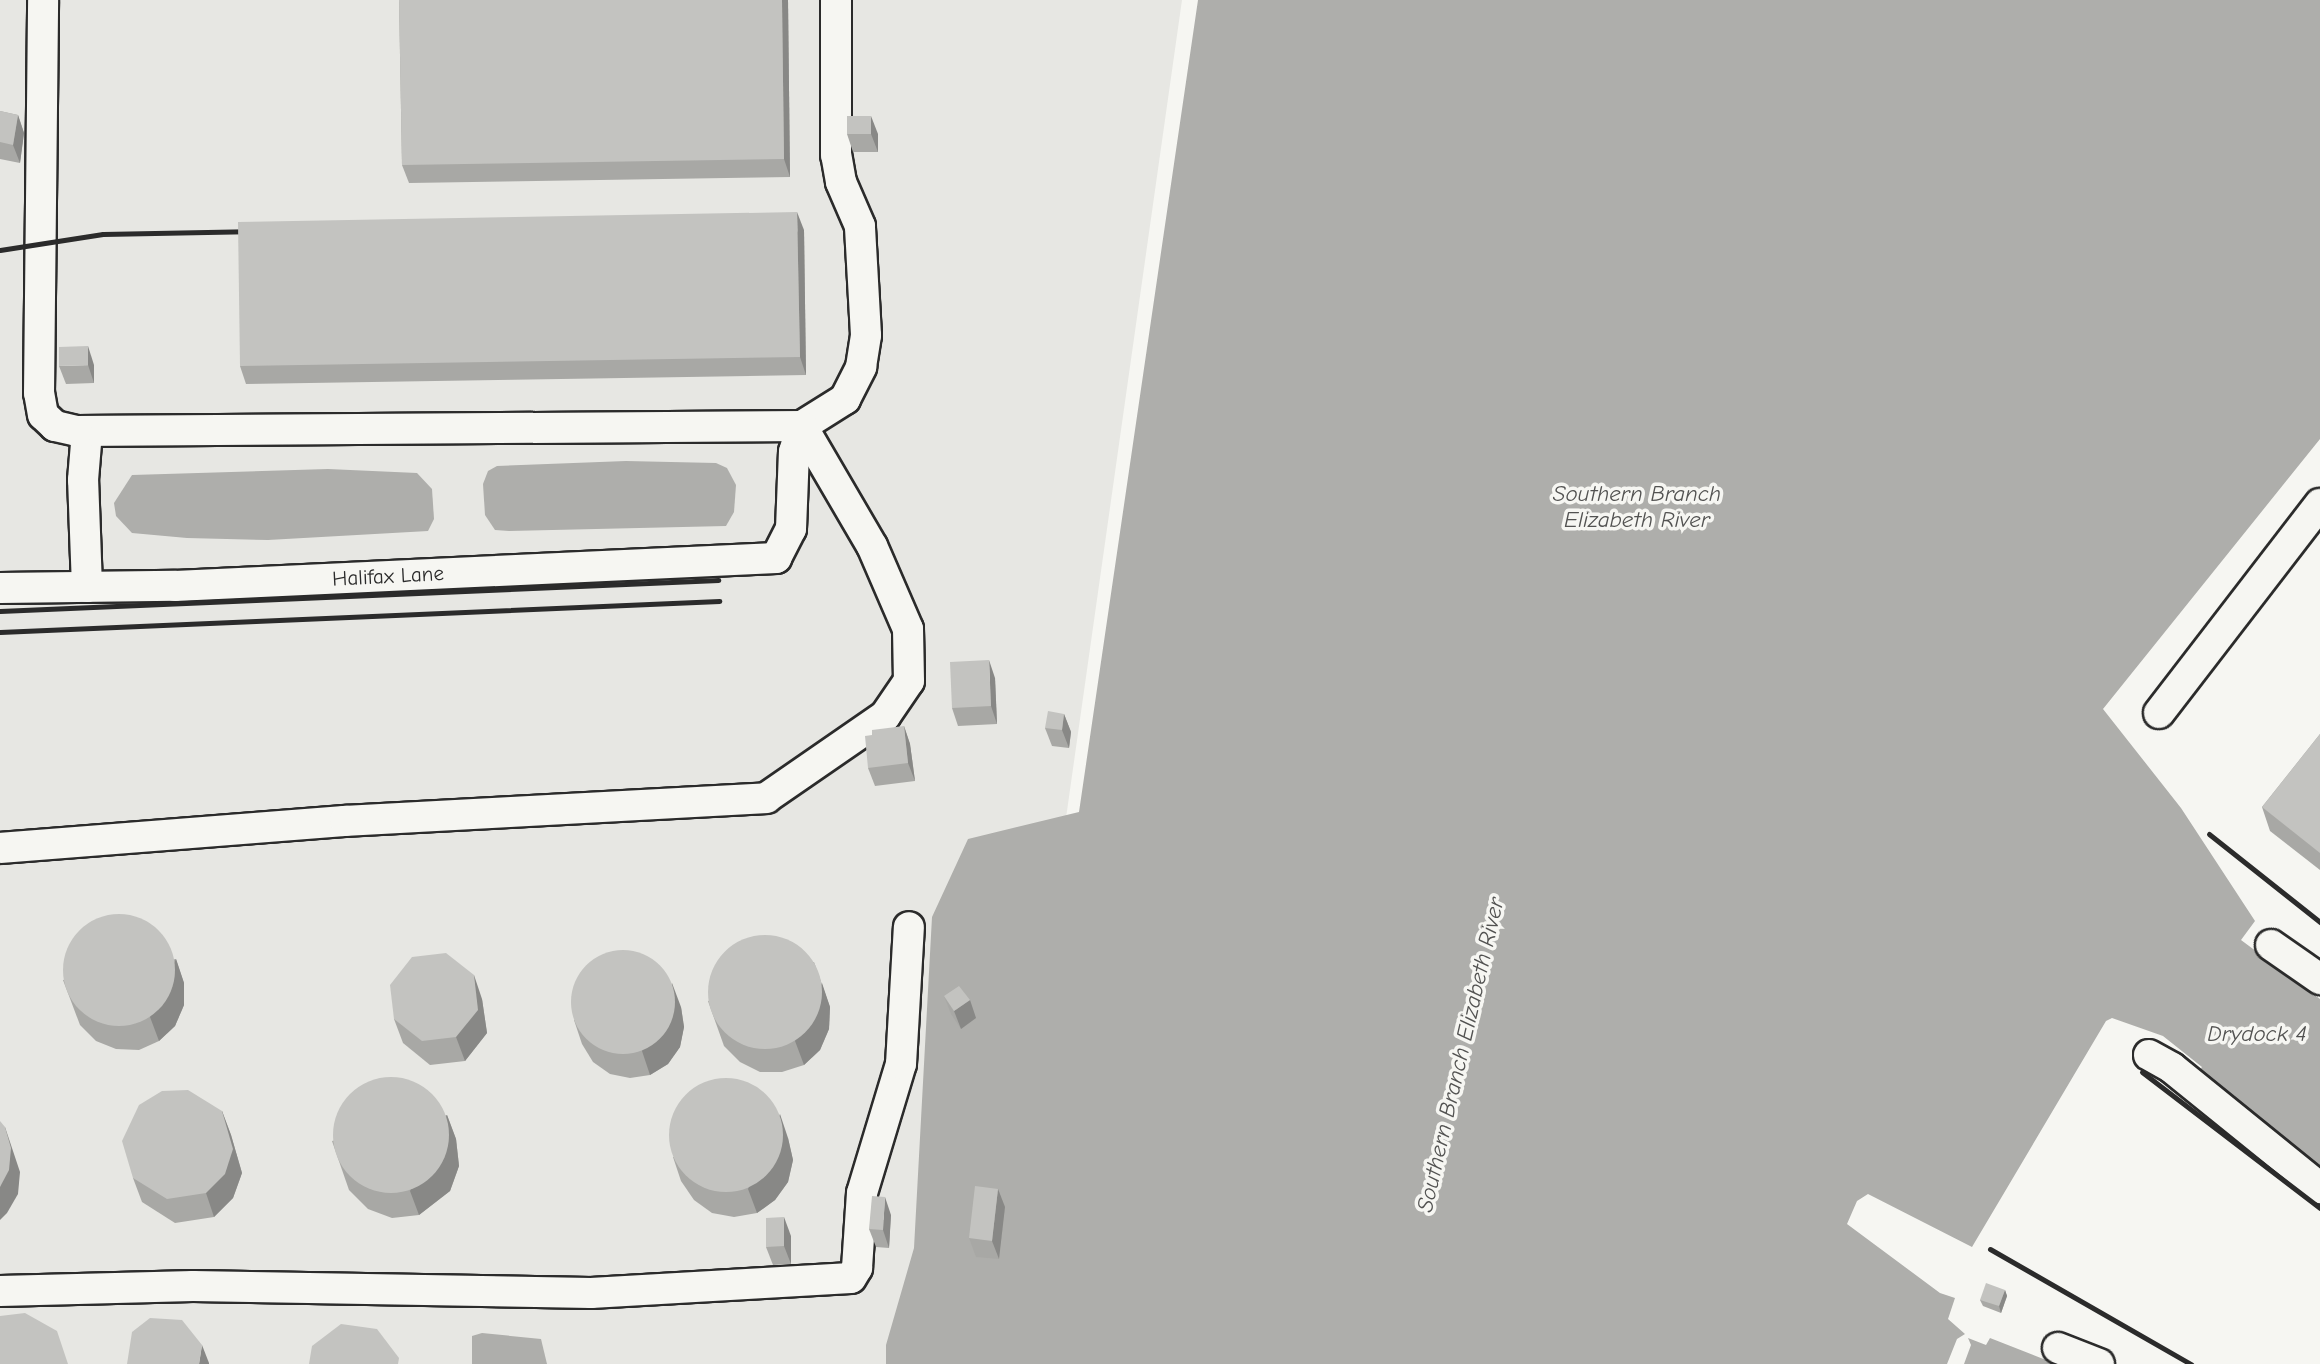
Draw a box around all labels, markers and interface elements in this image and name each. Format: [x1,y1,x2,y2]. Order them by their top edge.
water label: Southern Branch Elizabeth River [1553,480,1721,534]
street label: Halifax Lane [332,560,444,592]
water label: Southern Branch Elizabeth River [1411,895,1511,1215]
water label: Drydock 4 [2207,1020,2307,1048]

